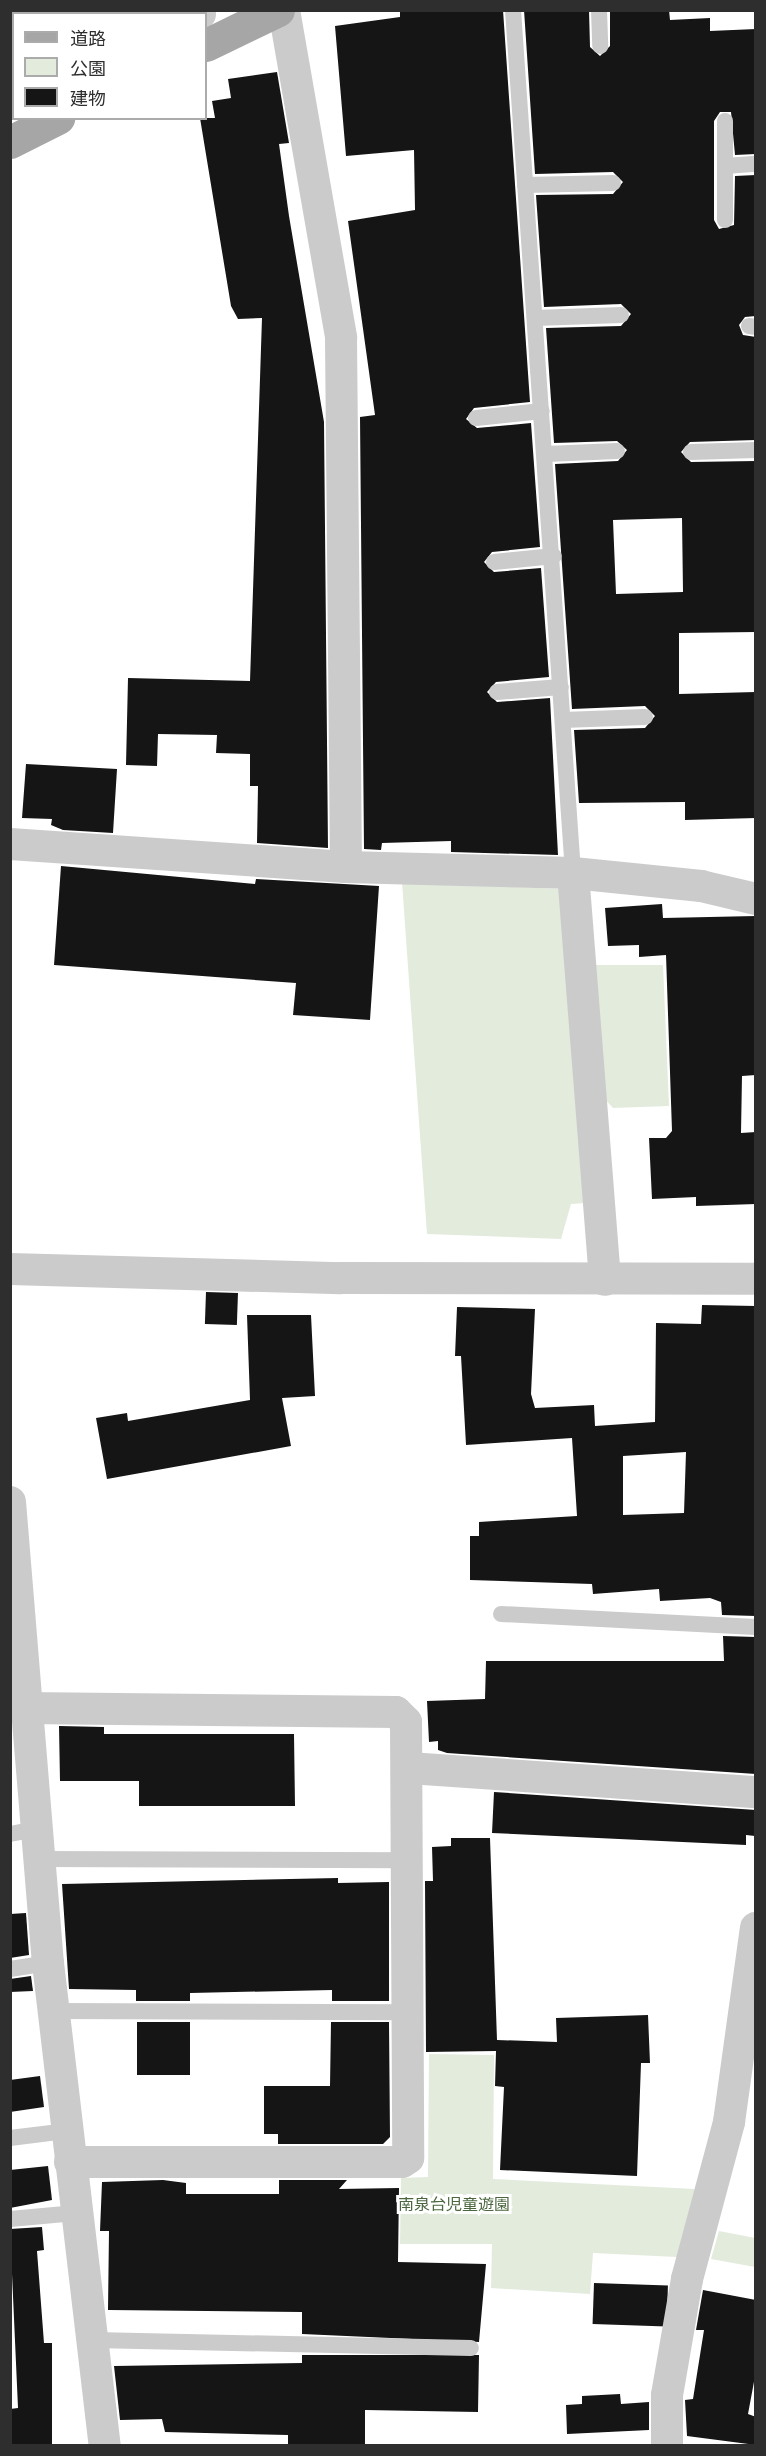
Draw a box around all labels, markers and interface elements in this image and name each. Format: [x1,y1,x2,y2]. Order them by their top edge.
legend [12,12,207,120]
text: 道路 [70,27,106,51]
text: 公園 [70,57,106,81]
text: 建物 [70,87,106,111]
park label: 南泉台児童遊園 [398,2195,510,2215]

